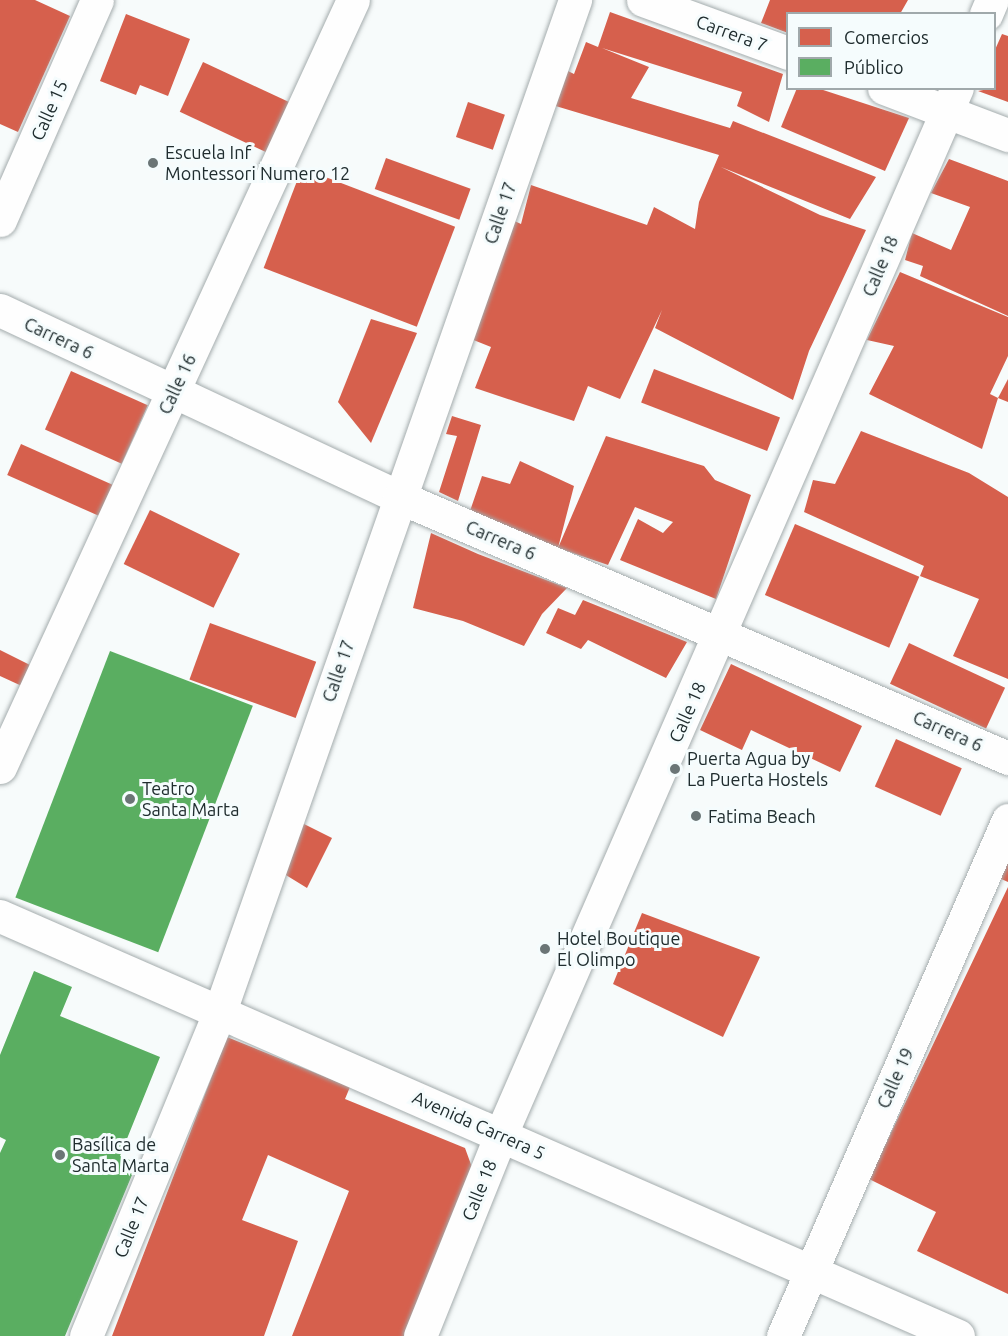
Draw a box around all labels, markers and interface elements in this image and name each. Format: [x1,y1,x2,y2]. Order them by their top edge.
street label: Carrera 7 [693,10,771,56]
legend [786,12,996,90]
text: Comercios [844,27,929,47]
text: Público [844,57,904,77]
street label: Calle 15 [26,76,72,144]
place label: Escuela Inf Montessori Numero 12 [165,142,350,184]
marker: Escuela Inf Montessori Numero 12 [146,156,160,170]
street label: Calle 17 [479,179,521,247]
street label: Calle 18 [858,232,902,300]
street label: Carrera 6 [21,313,97,363]
street label: Calle 16 [154,350,200,418]
street label: Carrera 6 [463,516,539,564]
street label: Calle 17 [317,637,359,705]
street label: Calle 18 [664,678,710,746]
street label: Carrera 6 [910,706,986,756]
place label: Puerta Agua by La Puerta Hostels [687,748,828,790]
marker: Puerta Agua by La Puerta Hostels [668,762,682,776]
place label: Teatro Santa Marta [142,778,239,820]
marker: Teatro Santa Marta [123,792,137,806]
place label: Fatima Beach [708,805,816,827]
marker: Fatima Beach [689,809,703,823]
place label: Hotel Boutique El Olimpo [557,928,680,970]
marker: Hotel Boutique El Olimpo [538,942,552,956]
street label: Calle 19 [872,1044,918,1112]
street label: Avenida Carrera 5 [409,1086,549,1164]
place label: Basílica de Santa Marta [72,1134,169,1176]
marker: Basílica de Santa Marta [53,1148,67,1162]
street label: Calle 18 [457,1156,501,1224]
street label: Calle 17 [109,1193,153,1261]

